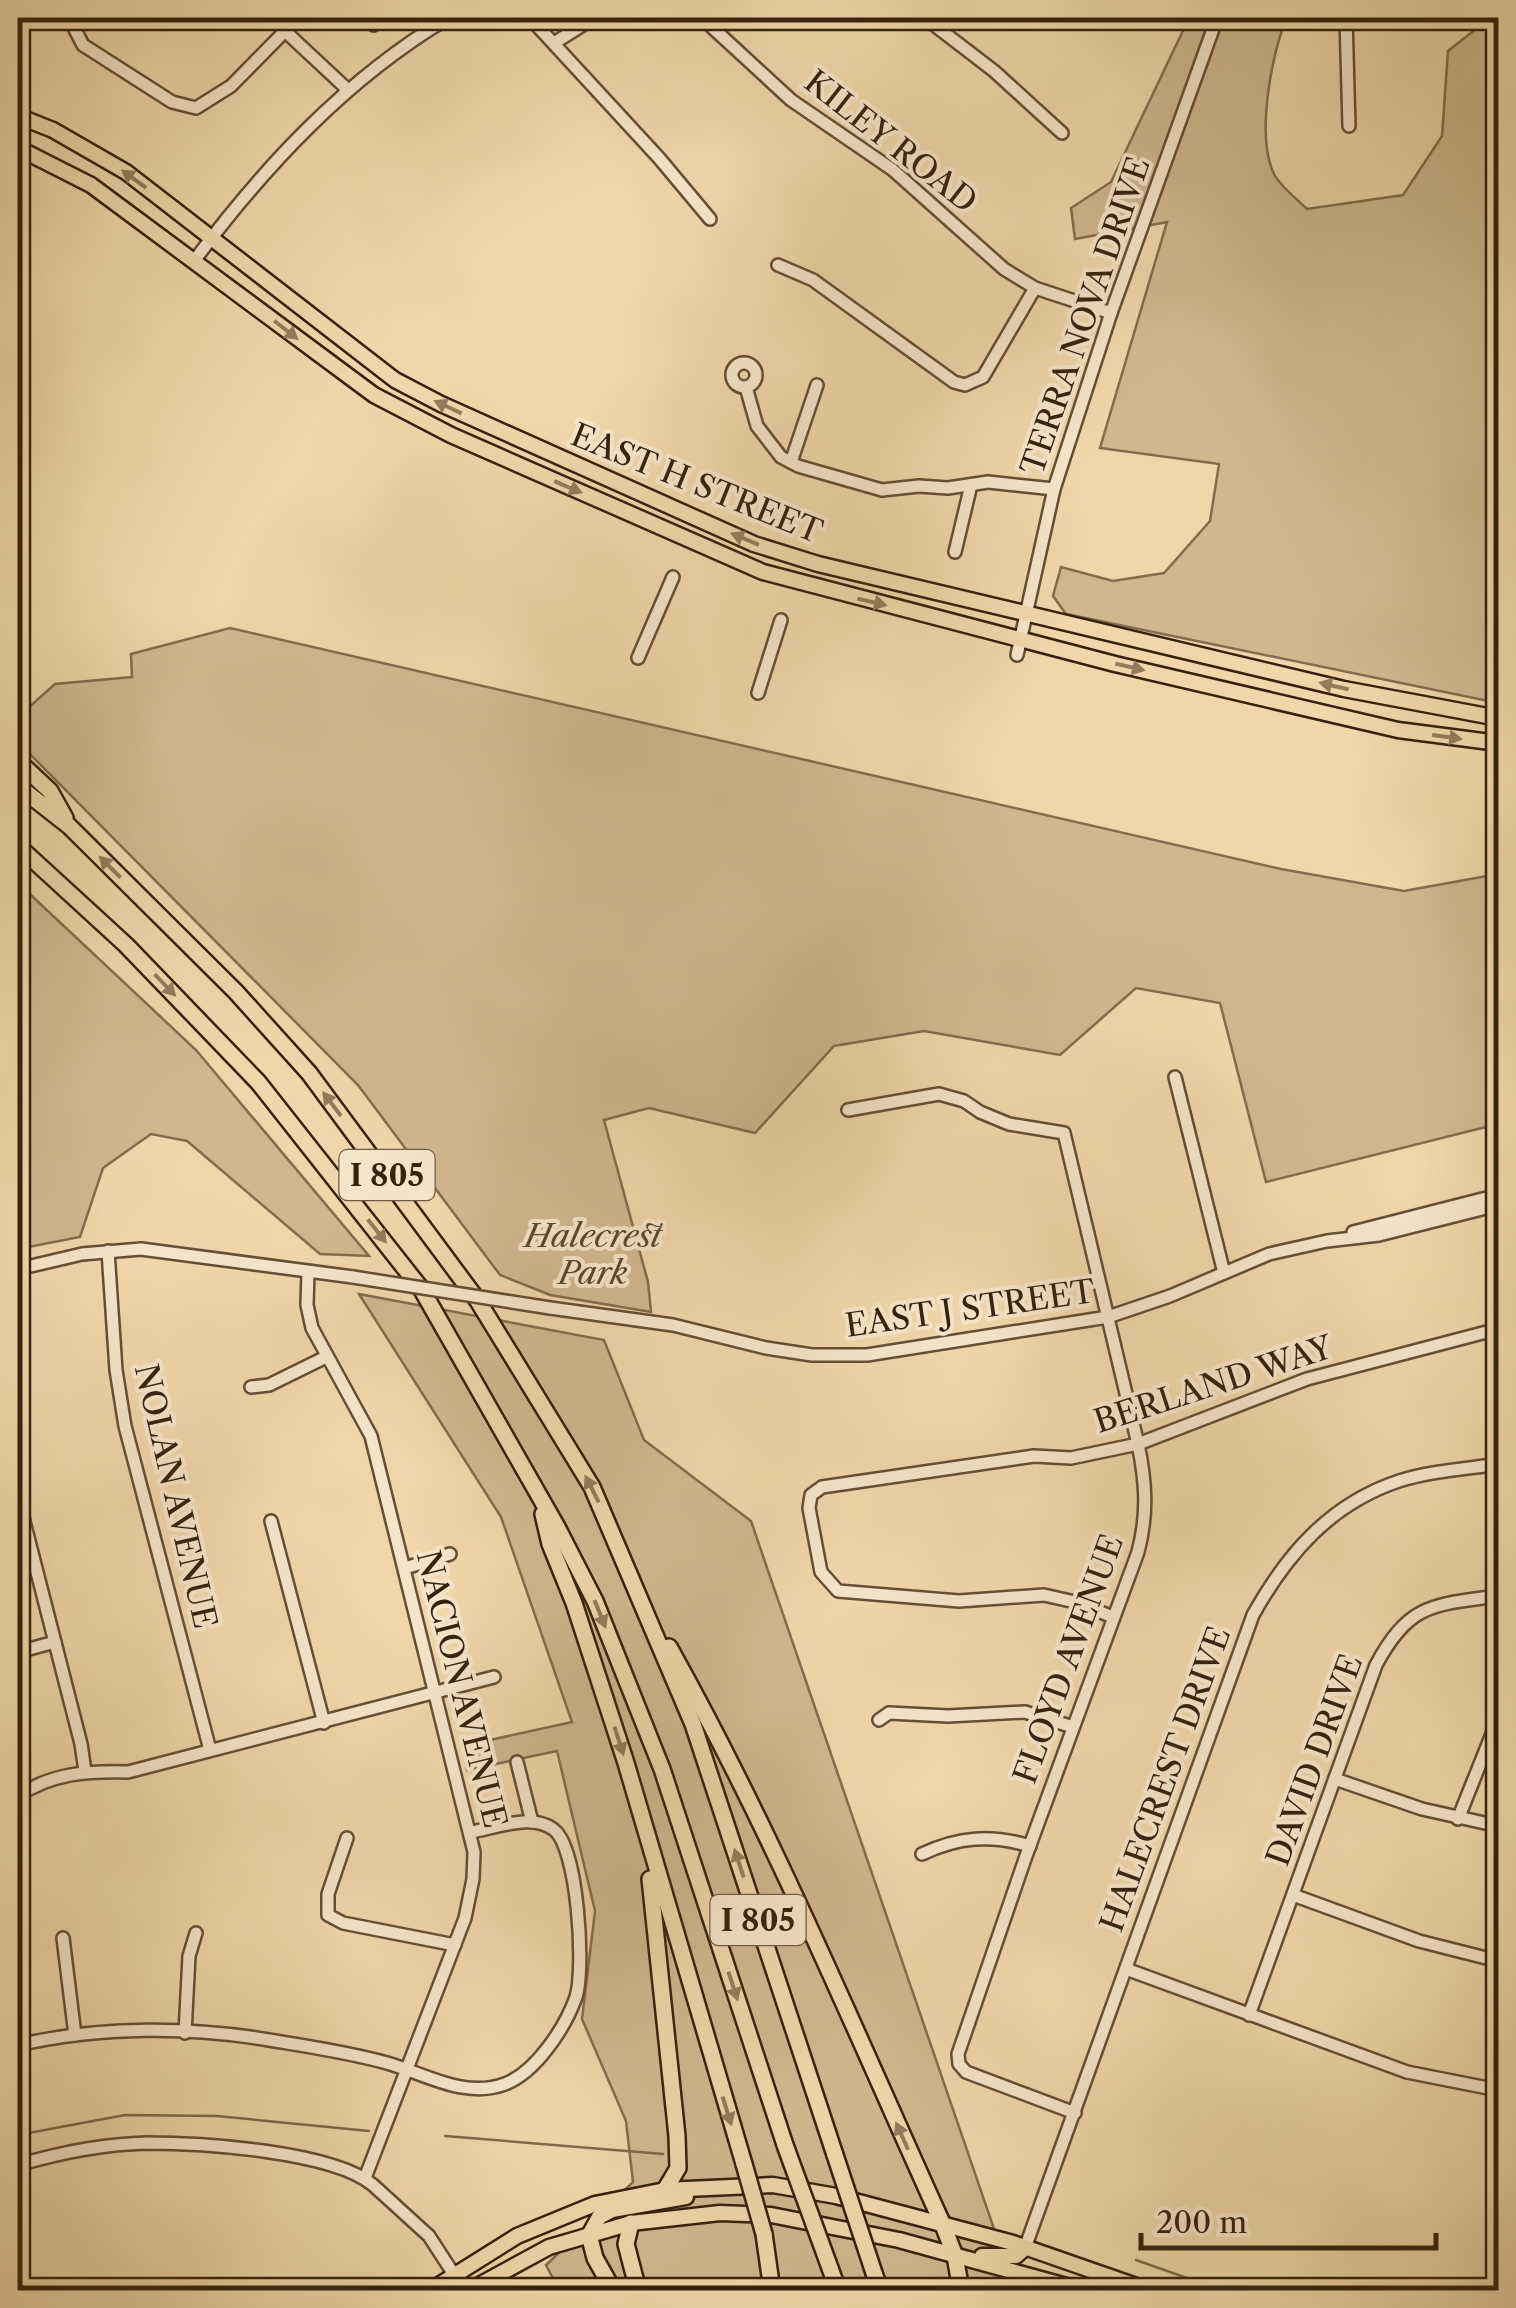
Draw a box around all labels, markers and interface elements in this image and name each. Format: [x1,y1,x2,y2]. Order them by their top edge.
street label: KILEY ROAD [797,62,985,220]
street label: TERRA NOVA DRIVE [1012,152,1158,480]
one-way arrow [121,169,147,189]
one-way arrow [273,319,299,339]
one-way arrow [433,398,462,415]
street label: EAST H STREET [566,415,828,551]
one-way arrow [554,479,583,495]
one-way arrow [730,531,760,547]
one-way arrow [857,595,888,610]
one-way arrow [1115,660,1146,675]
one-way arrow [1318,678,1349,694]
one-way arrow [1432,729,1463,745]
one-way arrow [99,856,123,879]
one-way arrow [153,972,176,996]
one-way arrow [323,1091,343,1117]
road number: I 805 [340,1150,434,1200]
park label: Halecrest Park [521,1216,664,1292]
one-way arrow [366,1218,386,1244]
street label: EAST J STREET [843,1271,1097,1345]
street label: BERLAND WAY [1089,1327,1339,1441]
street label: NOLAN AVENUE [127,1360,225,1632]
one-way arrow [584,1475,601,1504]
street label: FLOYD AVENUE [1005,1529,1131,1789]
street label: NACION AVENUE [409,1546,515,1832]
one-way arrow [592,1600,608,1630]
street label: HALECREST DRIVE [1092,1621,1238,1937]
street label: DAVID DRIVE [1258,1649,1370,1871]
one-way arrow [612,1727,627,1757]
one-way arrow [731,1848,746,1878]
road number: I 805 [710,1895,806,1945]
one-way arrow [727,1971,742,2001]
one-way arrow [720,2096,735,2127]
one-way arrow [894,2121,911,2150]
scale bar [1141,2188,1436,2250]
text: 200 m [1156,2204,1247,2241]

